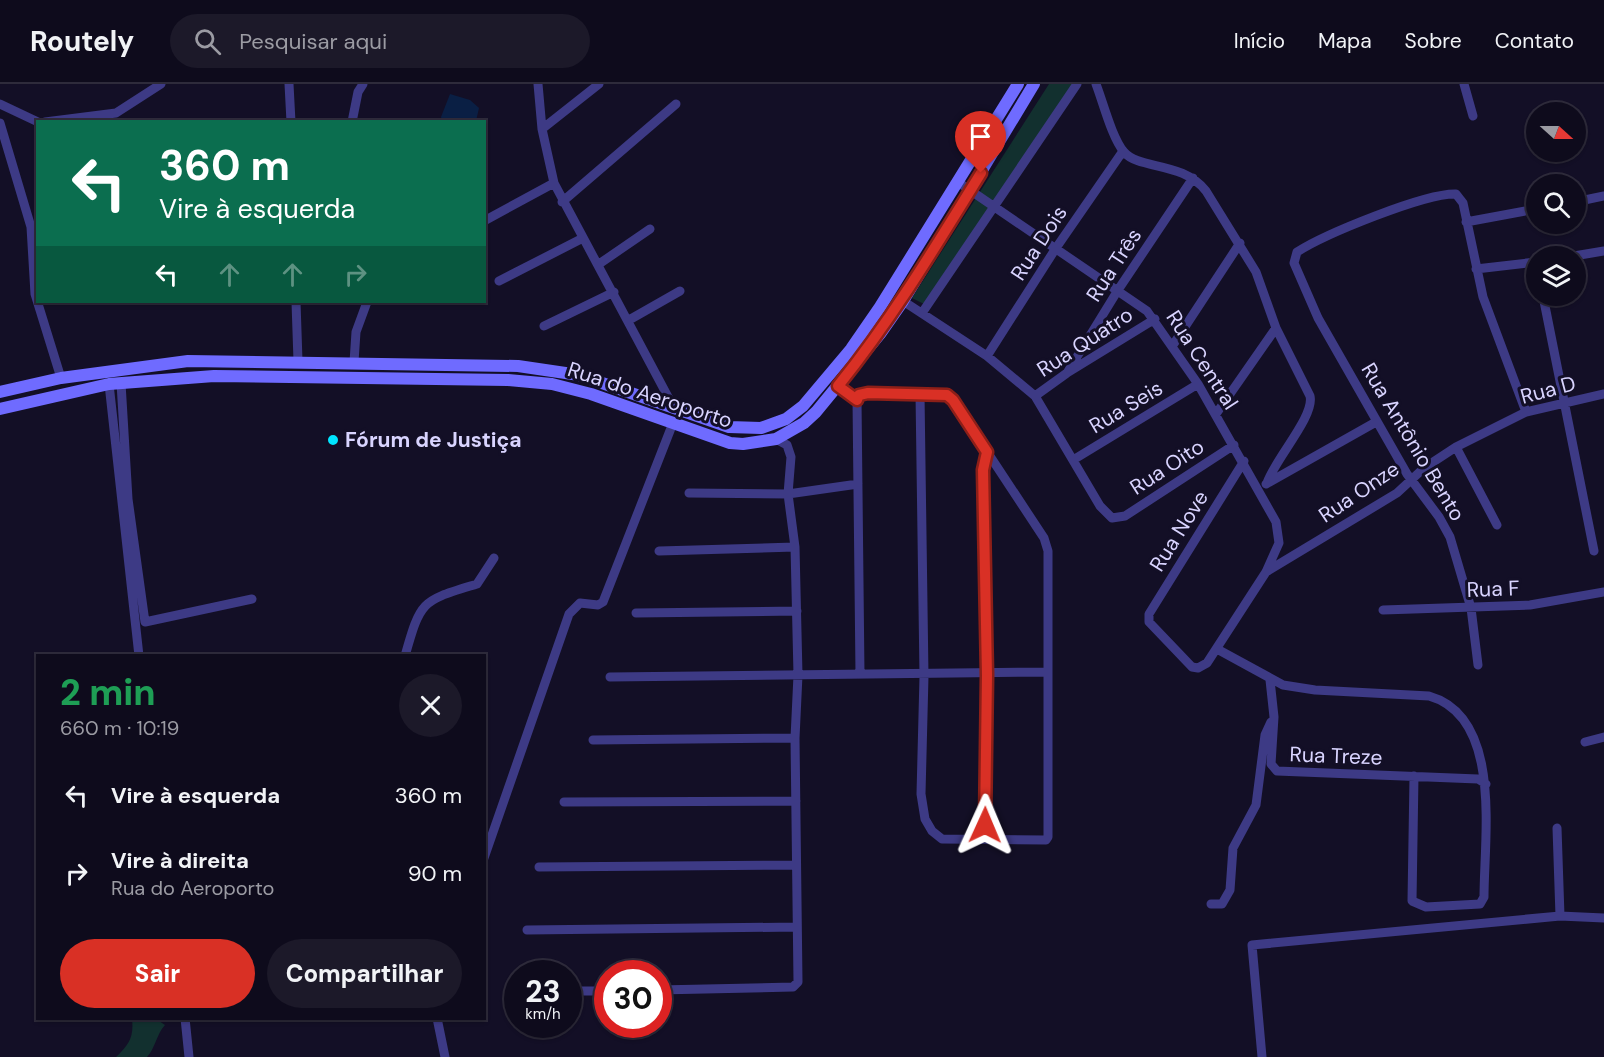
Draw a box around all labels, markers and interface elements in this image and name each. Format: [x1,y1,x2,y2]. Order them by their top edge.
search box [170,14,590,68]
text: Routely [30,23,134,60]
icon: search [191,25,224,58]
text: Pesquisar aqui [239,27,387,56]
text: Início [1234,27,1285,55]
text: Mapa [1318,27,1372,55]
text: Sobre [1405,27,1462,55]
text: Contato [1495,27,1574,55]
north arrow [1526,102,1586,162]
map controls [1526,102,1586,306]
pin [955,111,1006,173]
icon: arrive [964,120,997,153]
text: 360 m [159,138,290,193]
icon: left [60,144,138,222]
button: search [1526,174,1586,234]
text: Vire à esquerda [159,191,355,226]
street label: Rua Dois [1004,200,1074,286]
street label: Rua Três [1080,223,1148,307]
button: layers [1526,246,1586,306]
icon: left [150,258,183,291]
icon: ahead [213,258,246,291]
icon: ahead [276,258,309,291]
icon: right [339,258,372,291]
street label: Rua Quatro [1032,301,1138,383]
street label: Rua Central [1160,305,1244,415]
street label: Rua do Aeroporto [564,355,736,435]
street label: Rua Antônio Bento [1355,358,1471,526]
street label: Rua D [1517,369,1579,411]
street label: Rua Seis [1084,374,1168,440]
place label: Fórum de Justiça [345,426,522,454]
marker: Fórum de Justiça [326,433,340,447]
street label: Rua Oito [1124,433,1210,501]
street label: Rua Onze [1313,455,1405,529]
street label: Rua Nove [1143,485,1215,577]
street label: Rua F [1466,574,1520,604]
text: 2 min [60,669,156,716]
button: close [399,674,462,737]
text: 660 m · 10:19 [60,715,179,741]
street label: Rua Treze [1289,740,1383,772]
icon: left [60,779,93,812]
text: Vire à esquerda [111,781,280,810]
text: 360 m [395,781,462,810]
position arrow [953,793,1017,857]
text: Vire à direita [111,846,249,875]
icon: right [60,857,93,890]
text: 90 m [408,859,462,888]
text: Rua do Aeroporto [111,875,274,901]
button: Sair [60,939,255,1008]
button: Compartilhar [267,939,462,1008]
speed limit sign: 30 [594,960,672,1038]
text: 23 [525,972,561,1011]
text: km/h [525,1004,561,1024]

